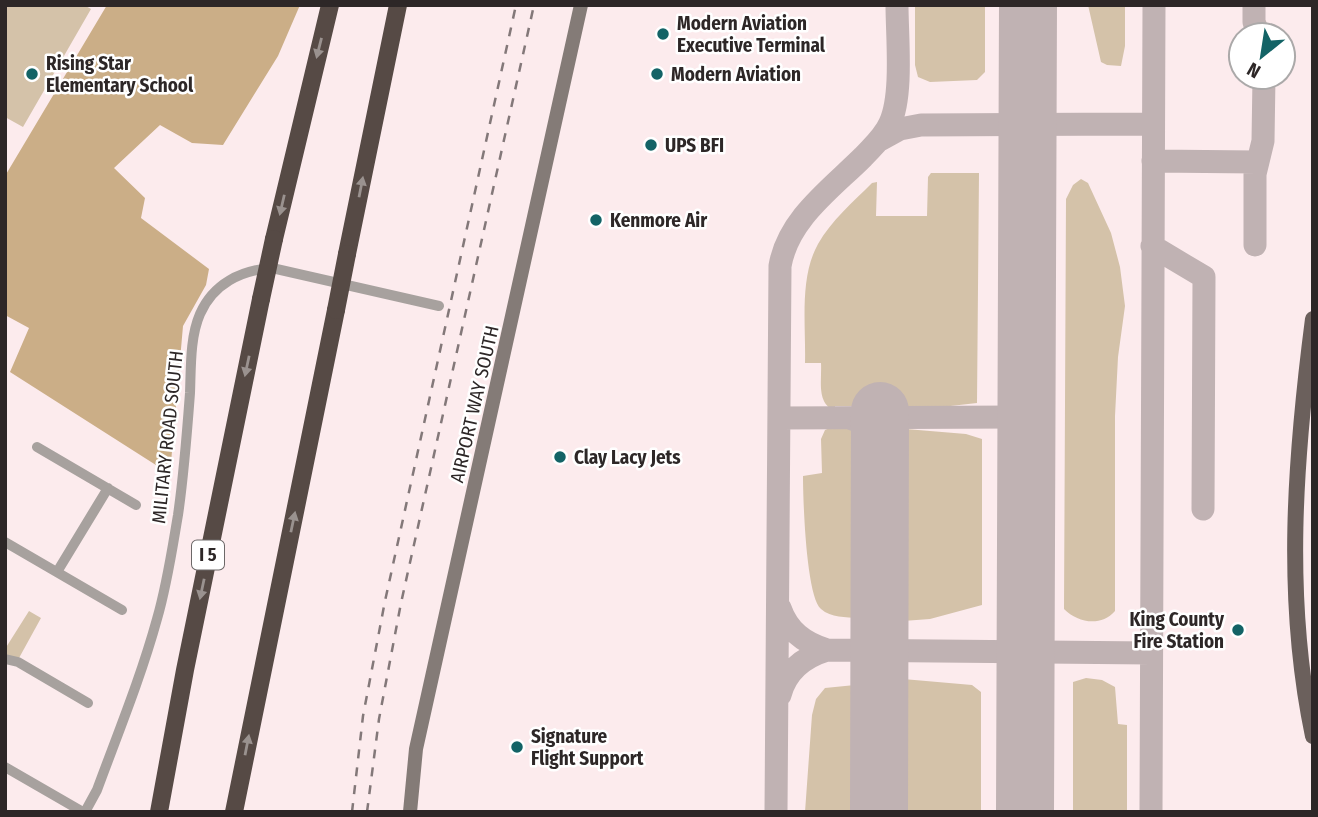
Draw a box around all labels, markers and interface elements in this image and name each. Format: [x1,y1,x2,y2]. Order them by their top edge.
place label: Modern Aviation Executive Terminal [677,12,826,57]
north arrow [1227,21,1297,91]
marker: Modern Aviation Executive Terminal [655,26,671,42]
one-way arrow [313,37,324,59]
place label: Rising Star Elementary School [46,52,194,97]
text: N [1243,57,1264,83]
place label: Modern Aviation [671,63,801,86]
marker: Rising Star Elementary School [24,66,40,82]
marker: Modern Aviation [649,66,665,82]
place label: UPS BFI [665,134,724,157]
marker: UPS BFI [643,137,659,153]
one-way arrow [355,176,366,198]
one-way arrow [276,194,287,216]
place label: Kenmore Air [610,209,708,232]
marker: Kenmore Air [588,212,604,228]
street label: AIRPORT WAY SOUTH [445,323,504,485]
street label: MILITARY ROAD SOUTH [147,349,188,525]
one-way arrow [241,355,252,377]
place label: Clay Lacy Jets [574,446,681,469]
marker: Clay Lacy Jets [552,449,568,465]
one-way arrow [287,511,298,533]
road number: I 5 [192,540,224,570]
one-way arrow [196,578,207,600]
place label: King County Fire Station [1129,608,1225,653]
marker: King County Fire Station [1230,622,1246,638]
place label: Signature Flight Support [531,725,644,770]
one-way arrow [242,734,253,756]
marker: Signature Flight Support [509,739,525,755]

